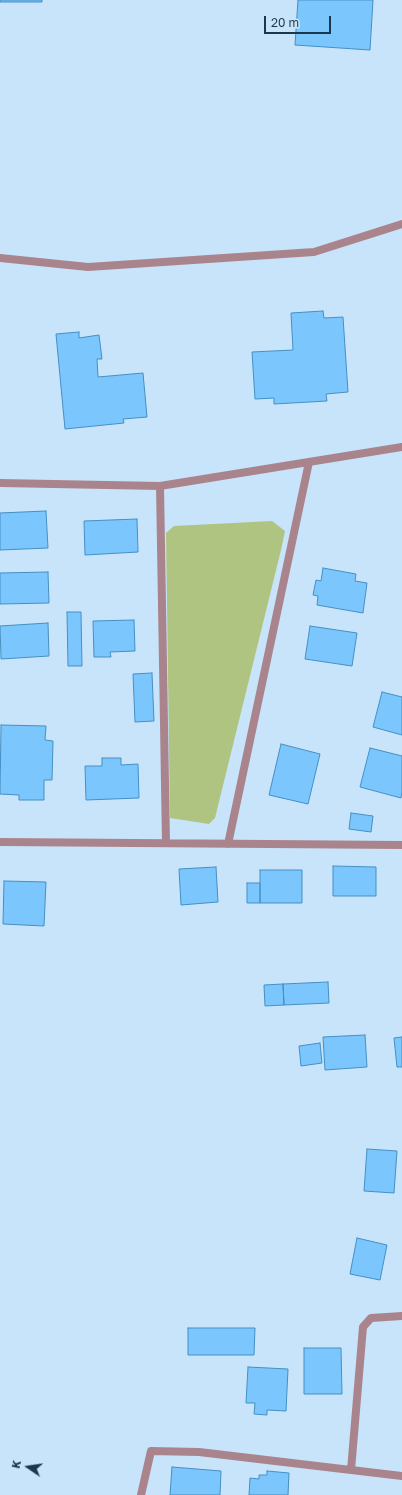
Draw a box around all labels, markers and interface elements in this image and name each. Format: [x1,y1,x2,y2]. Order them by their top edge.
scale bar [266,8,333,34]
text: 20 m [271,15,299,30]
north arrow [8,1447,48,1487]
text: K [9,1459,23,1470]

